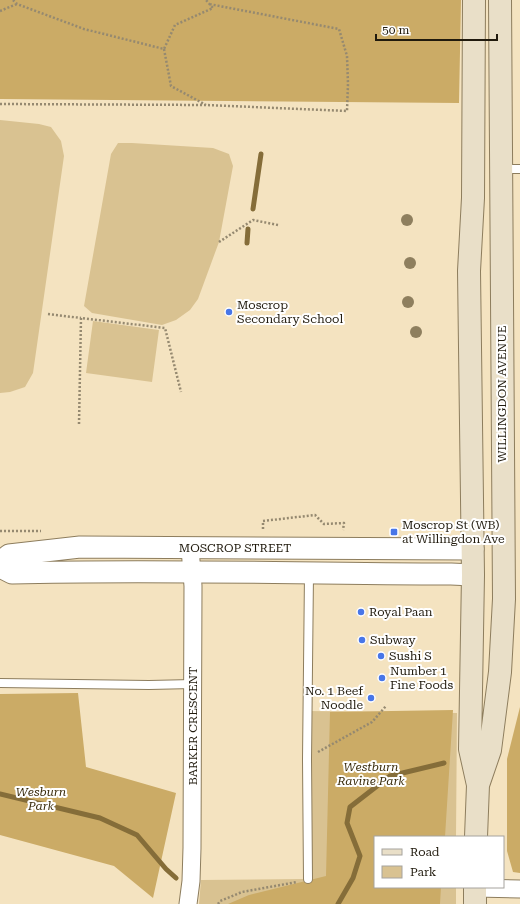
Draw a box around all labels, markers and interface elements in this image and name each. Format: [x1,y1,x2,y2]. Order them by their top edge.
scale bar [376,16,497,42]
text: 50 m [382,23,409,37]
place label: Moscrop Secondary School [237,298,343,326]
marker: Moscrop Secondary School [224,307,234,317]
street label: WILLINGDON AVENUE [495,325,509,463]
place label: Moscrop St (WB) at Willingdon Ave [402,518,505,546]
marker: Moscrop St (WB) at Willingdon Ave [389,527,399,537]
street label: MOSCROP STREET [179,541,291,555]
place label: Royal Paan [369,605,433,619]
marker: Royal Paan [356,607,366,617]
place label: Subway [370,633,416,647]
marker: Subway [357,635,367,645]
place label: Sushi S [389,649,432,663]
marker: Sushi S [376,651,386,661]
place label: Number 1 Fine Foods [390,664,453,692]
street label: BARKER CRESCENT [186,667,200,785]
marker: Number 1 Fine Foods [377,673,387,683]
place label: No. 1 Beef Noodle [305,684,363,712]
marker: No. 1 Beef Noodle [366,693,376,703]
park label: Westburn Ravine Park [336,760,405,788]
park label: Wesburn Park [16,785,66,813]
legend [374,836,504,888]
text: Road [410,845,440,859]
text: Park [410,865,437,879]

